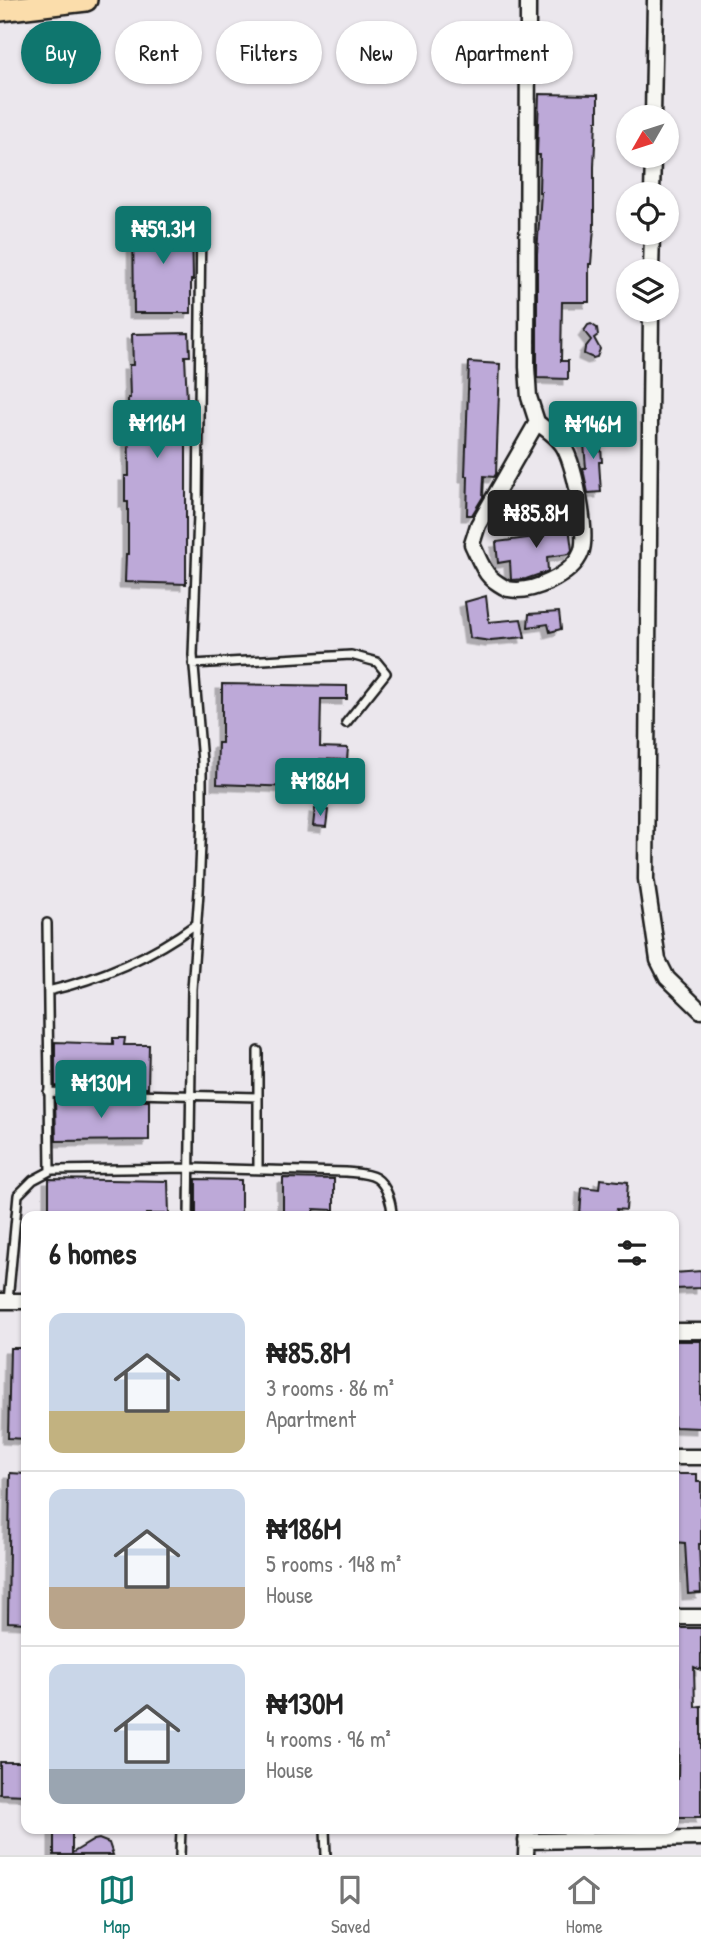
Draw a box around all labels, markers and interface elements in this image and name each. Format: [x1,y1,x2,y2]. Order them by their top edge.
chip: Buy [21,21,101,84]
chip: Rent [115,21,202,84]
chip: Filters [216,21,322,84]
chip: New [336,21,417,84]
chip: Apartment [431,21,573,84]
north arrow [616,105,679,168]
map controls [616,105,679,322]
button: locate [616,182,679,245]
pin: ₦59.3M [106,206,220,266]
text: ₦59.3M [131,213,195,244]
button: layers [616,259,679,322]
pin: ₦116M [108,400,206,460]
pin: ₦146M [544,402,642,461]
text: ₦116M [129,407,185,438]
text: ₦146M [565,408,621,439]
pin: ₦85.8M [479,490,593,550]
text: ₦85.8M [504,497,568,528]
pin: ₦186M [271,758,369,818]
text: ₦186M [291,765,349,796]
pin: ₦130M [52,1060,150,1120]
text: ₦130M [71,1067,131,1098]
text: 6 homes [49,1233,136,1273]
icon: filters [613,1234,651,1272]
text: ₦85.8M [266,1332,351,1372]
icon: home [105,1341,189,1425]
text: 3 rooms · 86 m² [266,1372,394,1403]
text: Apartment [266,1403,356,1434]
text: ₦186M [266,1508,341,1548]
icon: home [105,1517,189,1601]
text: 5 rooms · 148 m² [266,1548,401,1579]
text: House [266,1579,313,1610]
text: ₦130M [266,1683,343,1723]
icon: home [105,1692,189,1776]
text: 4 rooms · 96 m² [266,1723,391,1754]
text: House [266,1754,313,1785]
tab: Map [98,1871,136,1939]
tab: Saved [331,1871,370,1939]
tab: Home [565,1871,603,1939]

